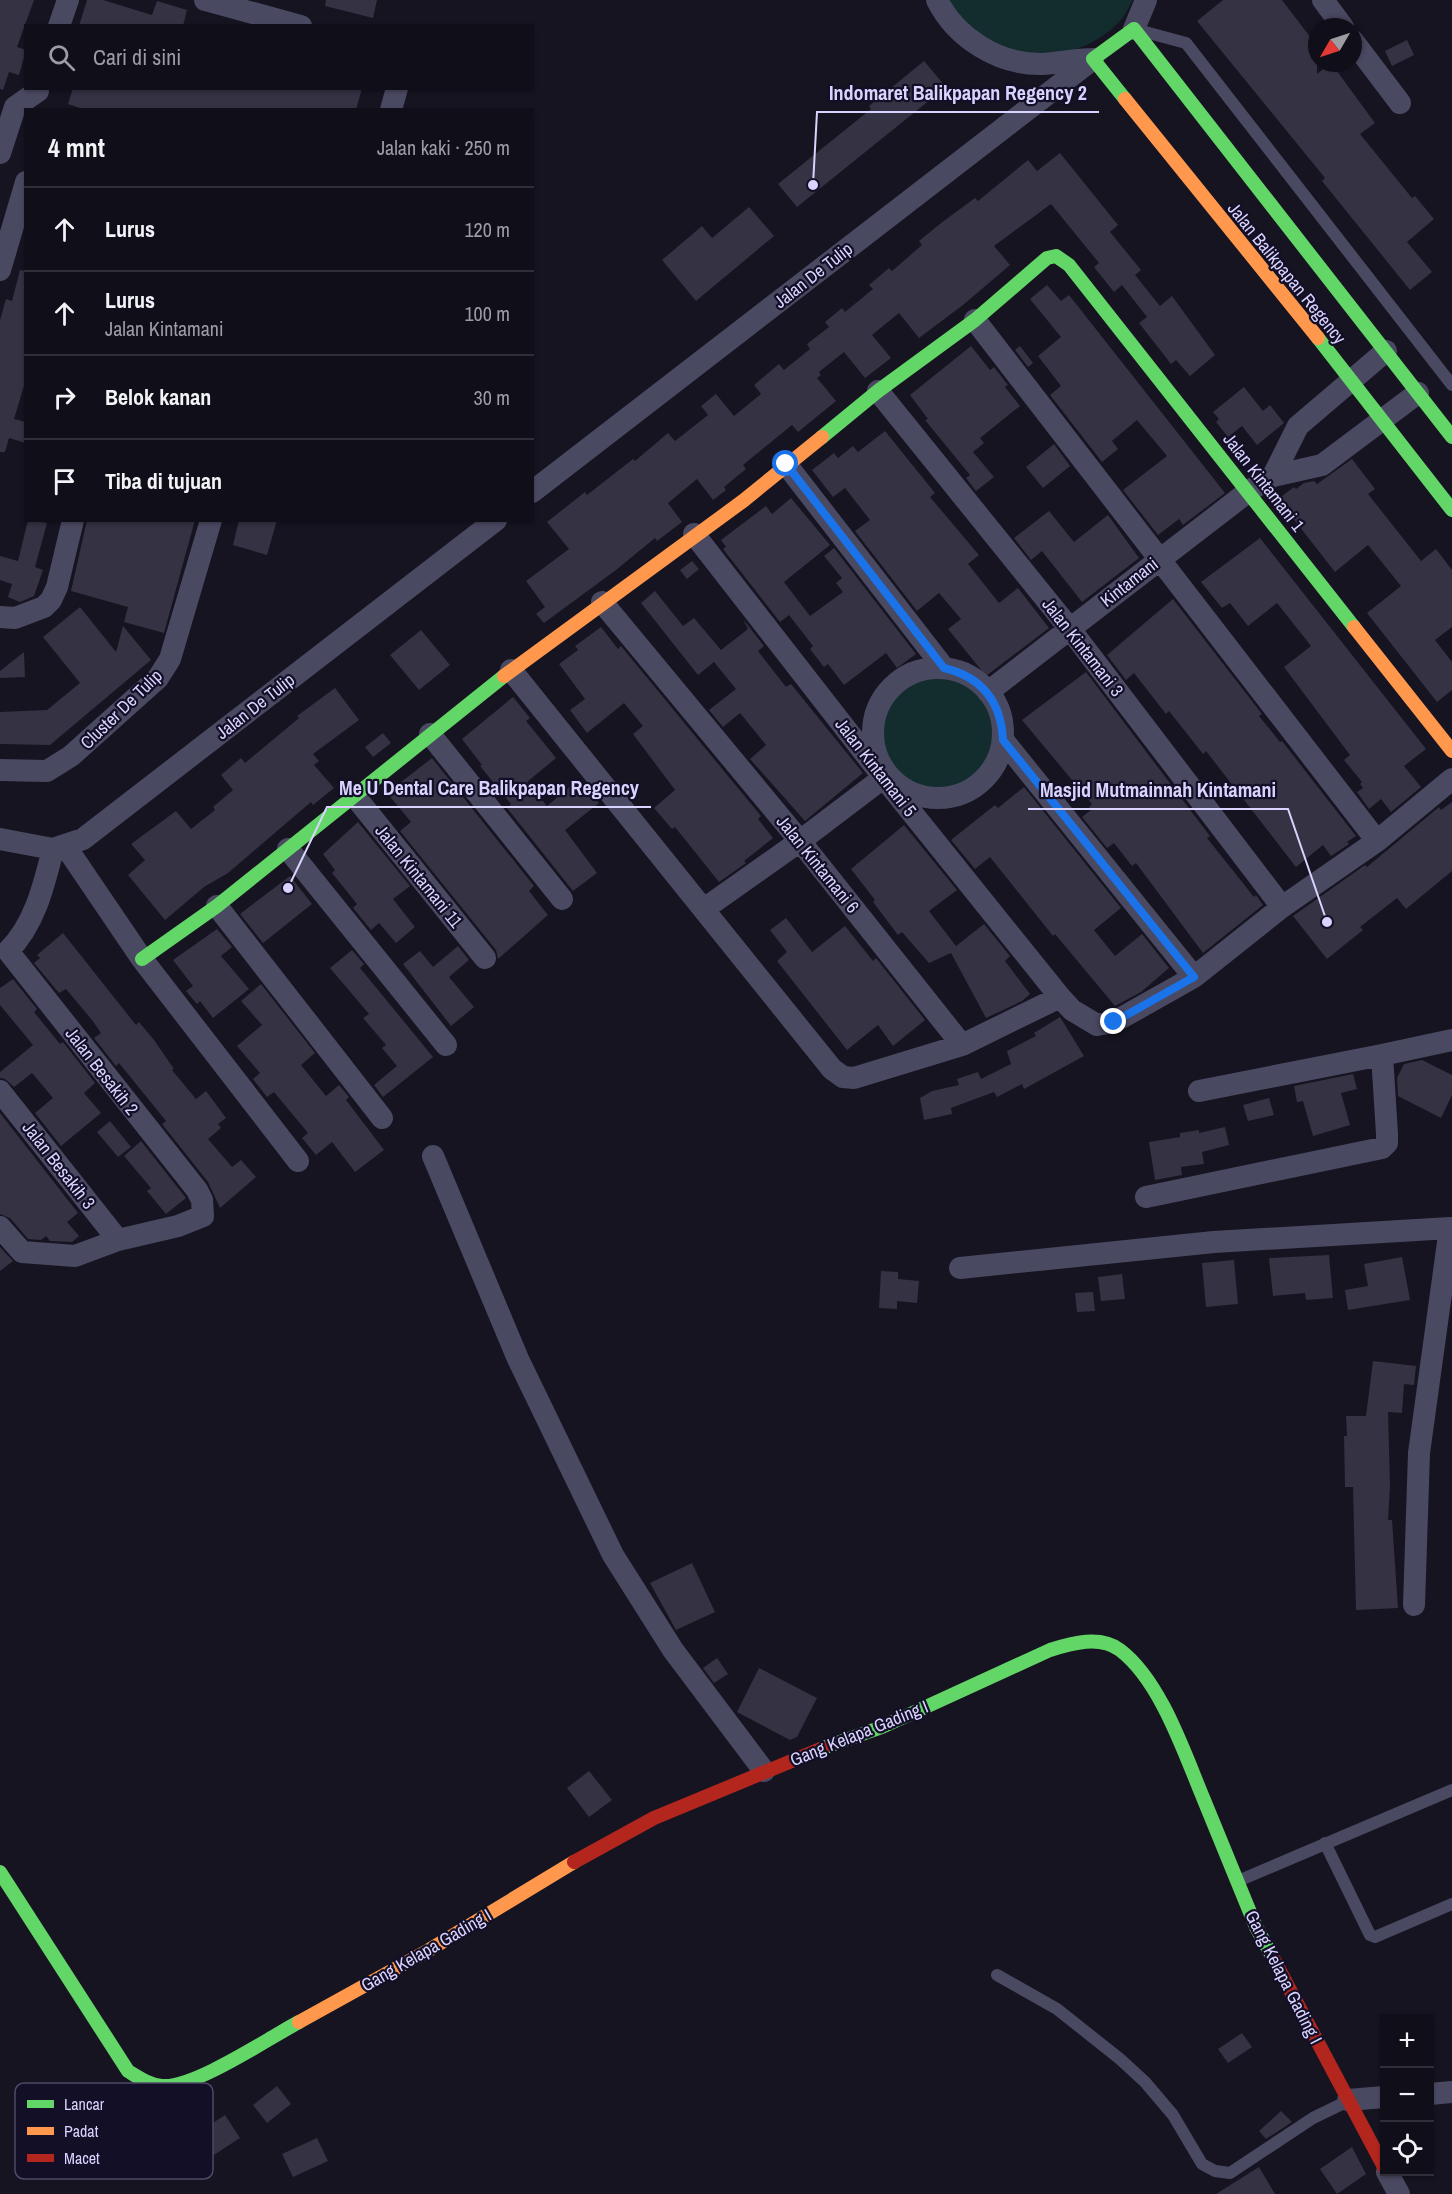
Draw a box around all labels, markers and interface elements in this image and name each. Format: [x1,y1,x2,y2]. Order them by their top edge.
north arrow [1308,18,1362,72]
search box [24,24,534,90]
icon: search [45,41,78,74]
text: Cari di sini [93,42,181,72]
callout: Indomaret Balikpapan Regency 2 [817,74,1099,112]
text: Indomaret Balikpapan Regency 2 [829,79,1087,106]
text: 4 mnt [48,130,105,165]
text: Jalan kaki · 250 m [377,134,510,161]
street label: Jalan Balikpapan Regency [1222,197,1352,350]
icon: ahead [48,213,81,246]
text: Lurus [105,214,155,244]
text: 120 m [464,216,510,243]
street label: Jalan De Tulip [768,236,858,314]
text: Lurus [105,285,155,315]
icon: ahead [48,297,81,330]
text: 100 m [464,300,510,327]
text: Jalan Kintamani [105,315,224,342]
icon: right [48,381,81,414]
text: Belok kanan [105,382,211,412]
text: 30 m [474,384,510,411]
street label: Jalan Kintamani 1 [1218,427,1311,537]
route start [772,450,798,476]
icon: arrive [48,465,81,498]
text: Tiba di tujuan [105,466,222,496]
street label: Kintamani [1095,551,1163,613]
street label: Jalan Kintamani 3 [1037,592,1129,702]
street label: Cluster De Tulip [75,663,167,755]
street label: Jalan De Tulip [210,667,300,745]
street label: Jalan Kintamani 5 [830,712,922,822]
callout: Me U Dental Care Balikpapan Regency [327,769,651,807]
callout: Masjid Mutmainnah Kintamani [1028,771,1288,809]
text: Me U Dental Care Balikpapan Regency [339,774,640,801]
text: Masjid Mutmainnah Kintamani [1040,776,1276,803]
street label: Jalan Kintamani 6 [771,810,865,918]
street label: Jalan Kintamani 11 [370,819,469,933]
route end [1100,1008,1126,1034]
street label: Jalan Besakih 2 [60,1022,144,1120]
street label: Jalan Besakih 3 [17,1116,101,1214]
street label: Gang Kelapa Gading I [786,1694,932,1772]
street label: Gang Kelapa Gading I [356,1902,496,1998]
street label: Gang Kelapa Gading I [1240,1906,1328,2048]
map controls [1380,2014,1434,2176]
button: + [1380,2014,1434,2068]
button: − [1380,2068,1434,2122]
legend [15,2083,213,2179]
text: Lancar [64,2093,105,2115]
text: Padat [64,2120,99,2142]
button: locate [1380,2122,1434,2176]
text: Macet [64,2147,100,2169]

